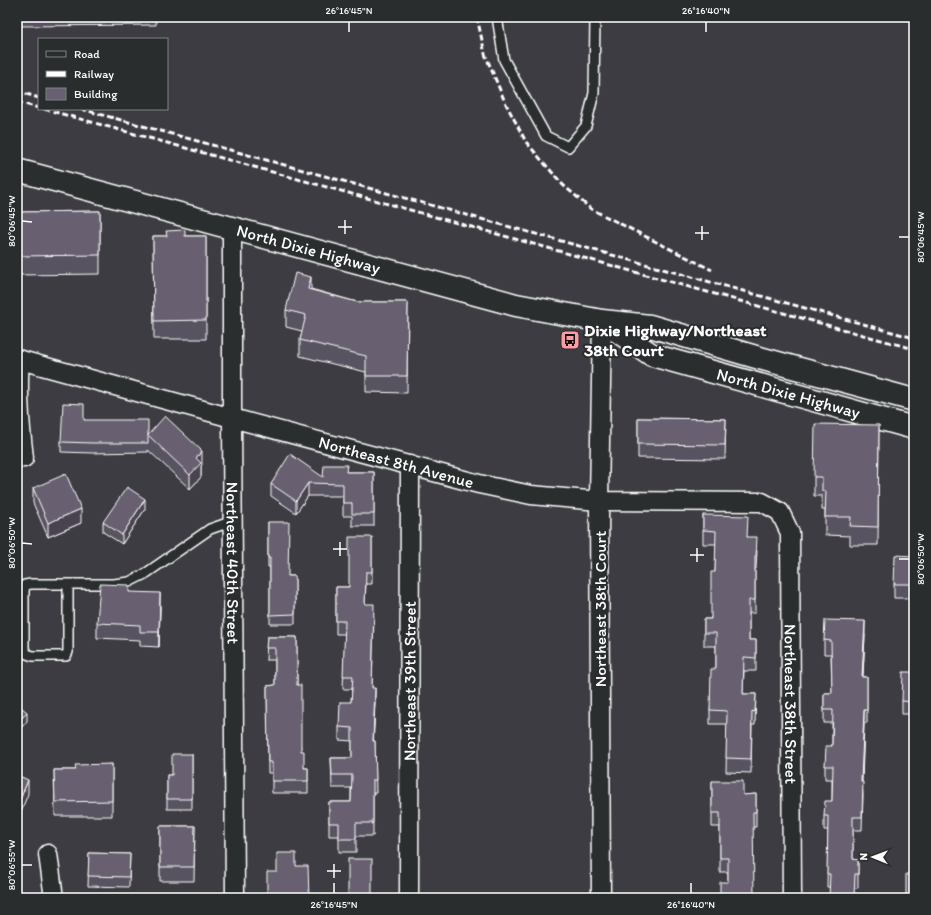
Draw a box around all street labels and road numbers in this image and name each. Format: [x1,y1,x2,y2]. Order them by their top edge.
street label: North Dixie Highway [234,220,383,278]
street label: North Dixie Highway [714,364,863,423]
street label: Northeast 8th Avenue [317,432,476,492]
street label: Northeast 40th Street [222,482,243,644]
street label: Northeast 38th Court [590,531,610,687]
street label: Northeast 39th Street [399,601,420,761]
street label: Northeast 38th Street [780,624,801,784]

